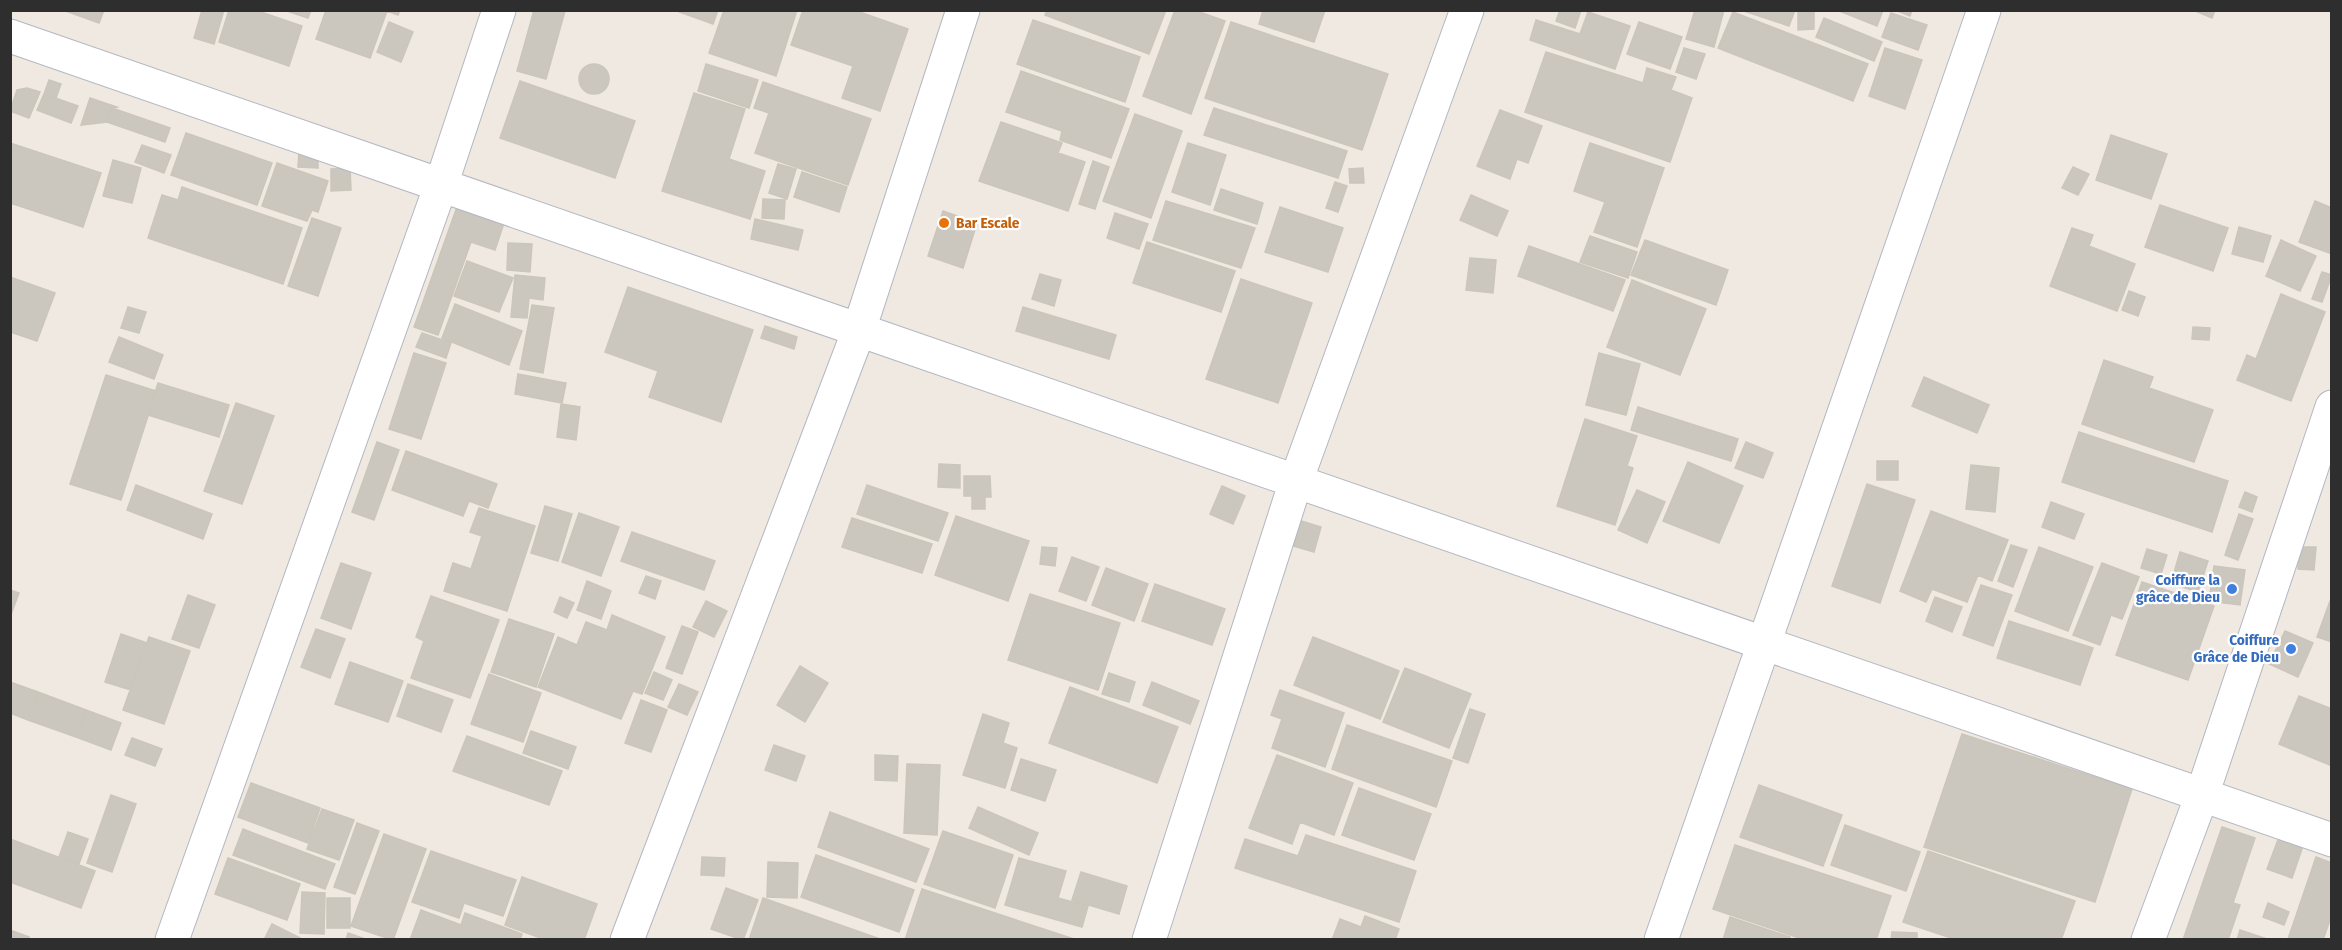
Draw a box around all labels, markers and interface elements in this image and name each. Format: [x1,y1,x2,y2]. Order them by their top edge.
place label: Bar Escale [956,214,1020,232]
marker: Bar Escale [937,216,951,230]
place label: Coiffure la grâce de Dieu [2136,571,2221,606]
marker: Coiffure la grâce de Dieu [2225,582,2239,596]
place label: Coiffure Grâce de Dieu [2194,631,2279,666]
marker: Coiffure Grâce de Dieu [2284,642,2298,656]

